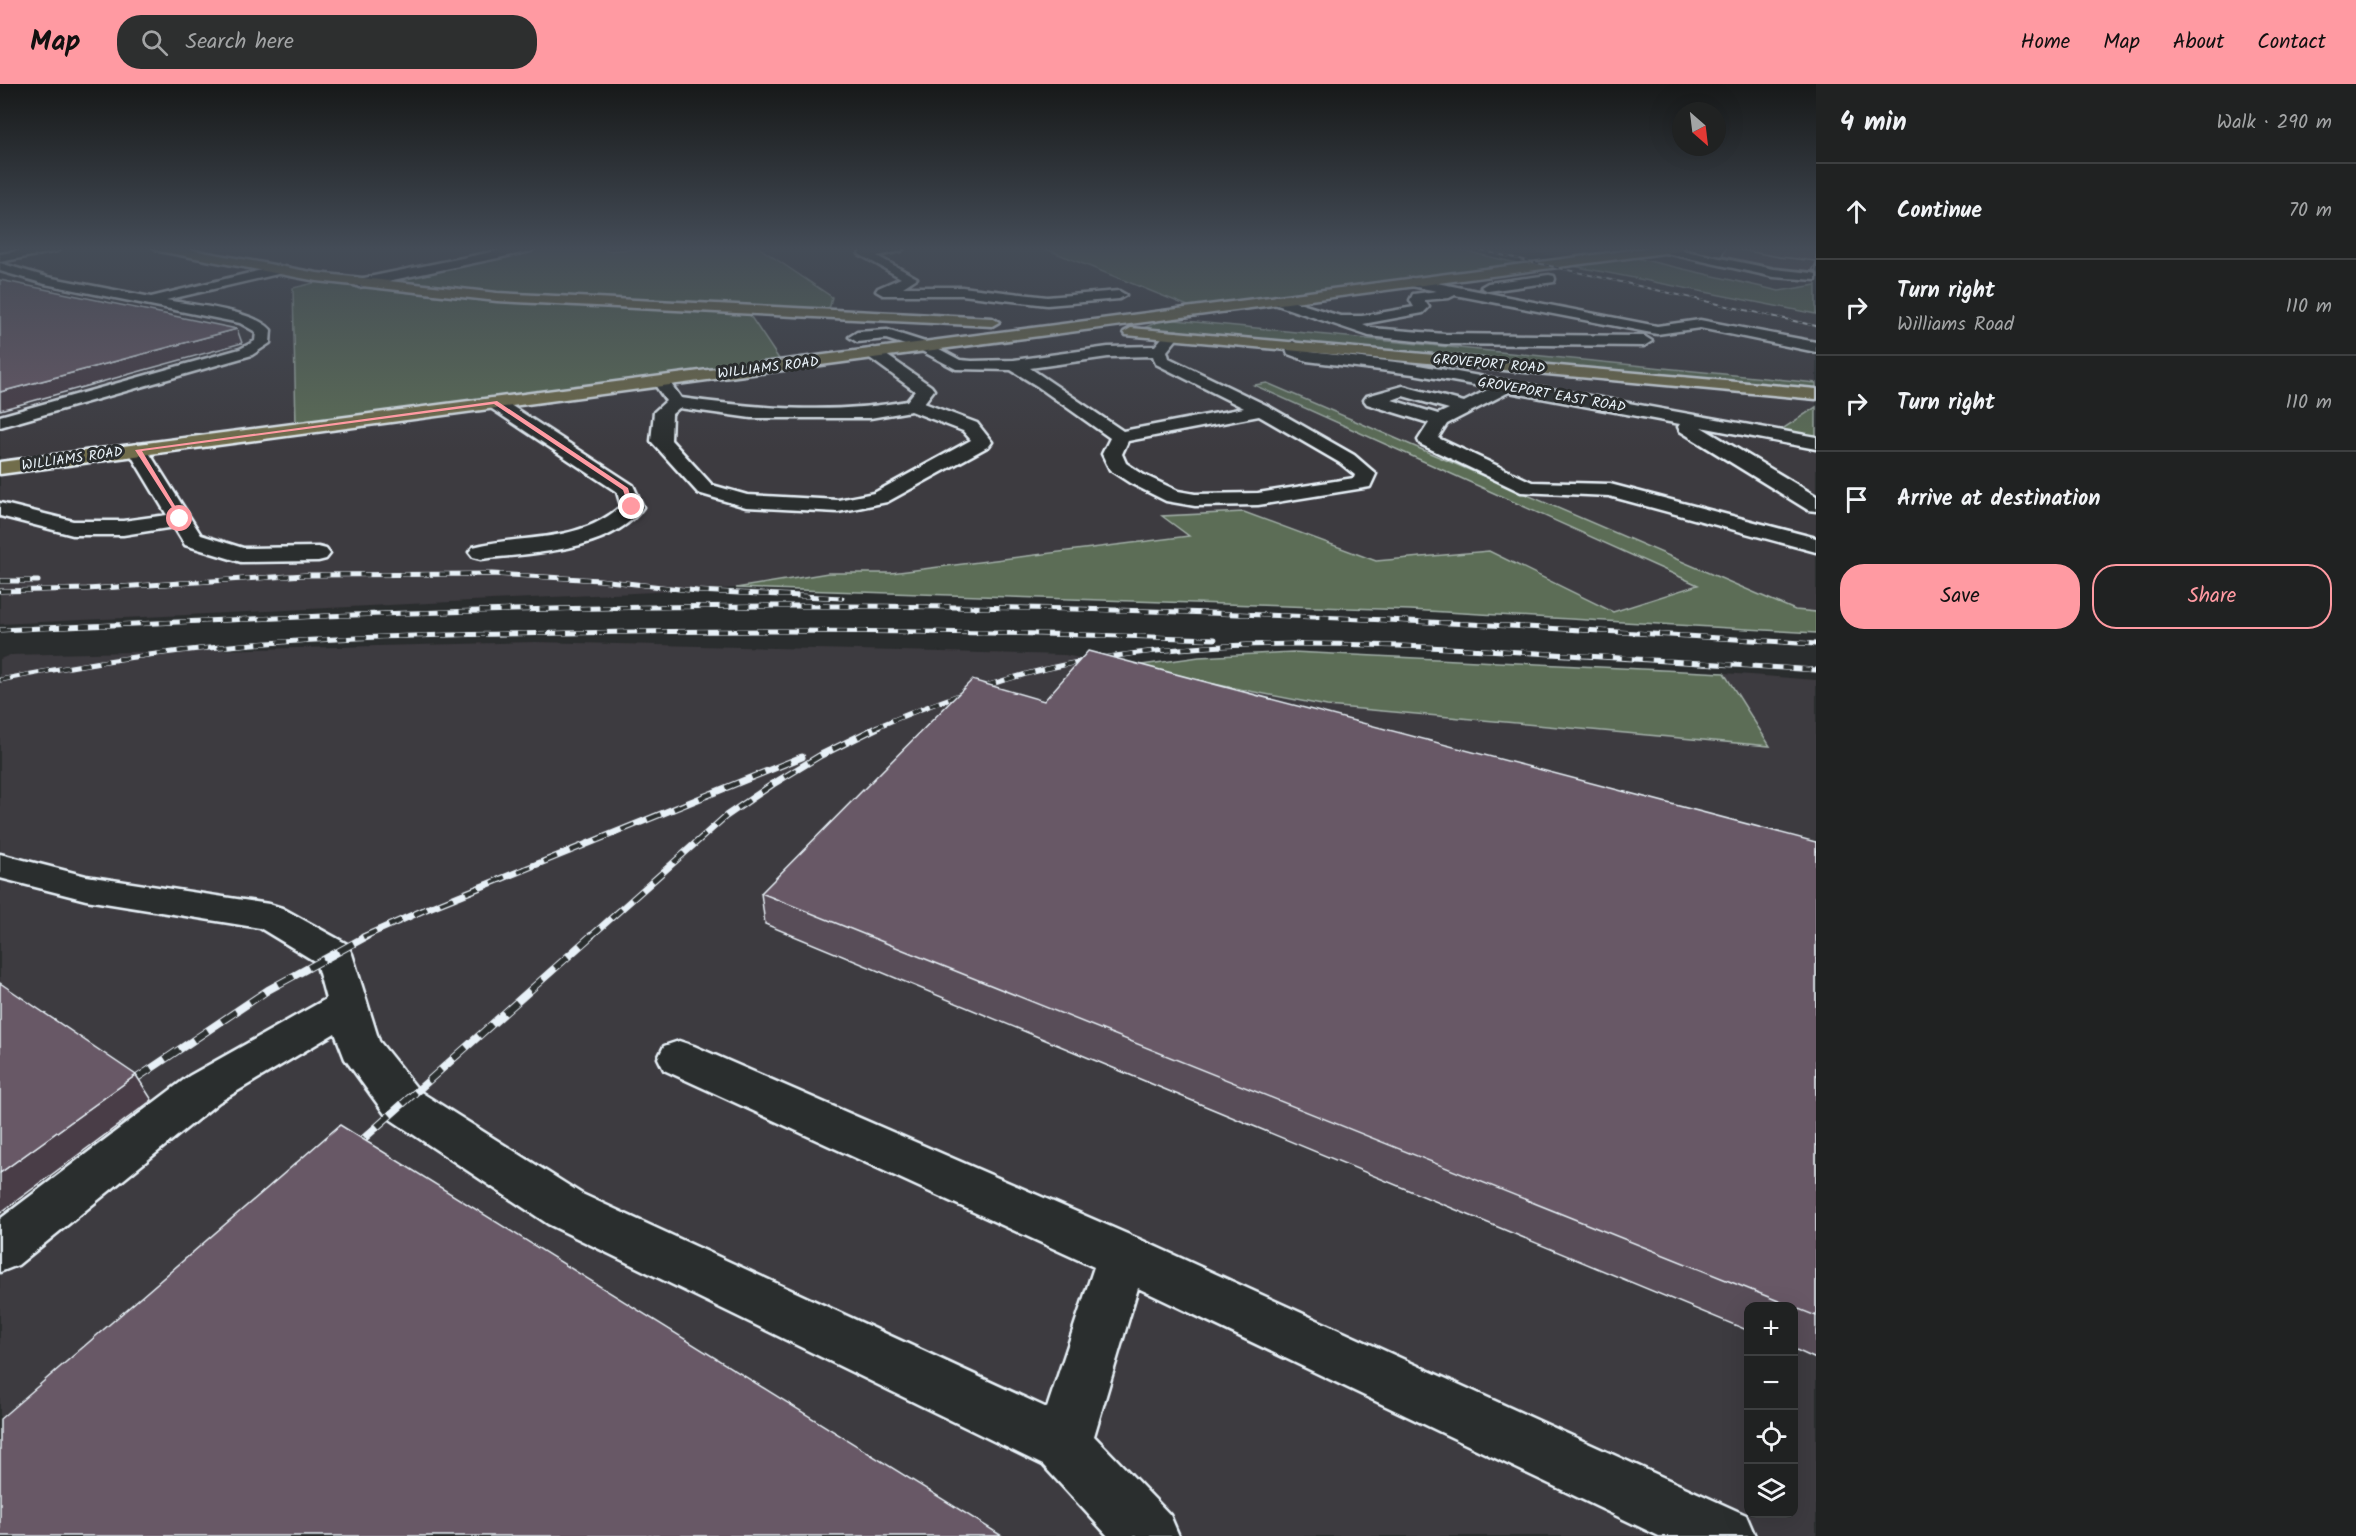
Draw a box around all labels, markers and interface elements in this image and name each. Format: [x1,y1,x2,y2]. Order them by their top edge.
search box [117,15,537,69]
text: Map [30,20,81,65]
text: Search here [186,25,294,60]
icon: search [138,26,171,59]
text: Home [2021,26,2070,59]
text: Map [2103,26,2140,59]
text: About [2173,26,2224,59]
text: Contact [2257,26,2326,59]
north arrow [1672,102,1726,156]
text: 4 min [1840,102,1907,144]
text: Walk · 290 m [2217,107,2332,139]
text: Continue [1897,194,1982,229]
icon: ahead [1840,195,1873,228]
text: 70 m [2289,195,2332,227]
text: Turn right [1897,274,1995,309]
icon: right [1840,291,1873,324]
text: 110 m [2286,291,2332,323]
text: Williams Road [1897,309,2014,341]
street label: GROVEPORT ROAD [1432,348,1546,380]
street label: WILLIAMS ROAD [716,351,820,385]
street label: GROVEPORT EAST ROAD [1476,371,1628,419]
text: Turn right [1897,386,1995,421]
icon: right [1840,387,1873,420]
text: 110 m [2286,387,2332,419]
street label: WILLIAMS ROAD [20,441,124,477]
text: Arrive at destination [1897,482,2100,517]
icon: arrive [1840,483,1873,516]
route end [618,493,644,519]
route start [166,505,192,531]
button: Save [1840,564,2080,629]
button: Share [2092,564,2332,629]
map controls [1744,1302,1798,1518]
button: + [1744,1302,1798,1356]
button: − [1744,1356,1798,1410]
button: locate [1744,1410,1798,1464]
button: layers [1744,1464,1798,1518]

